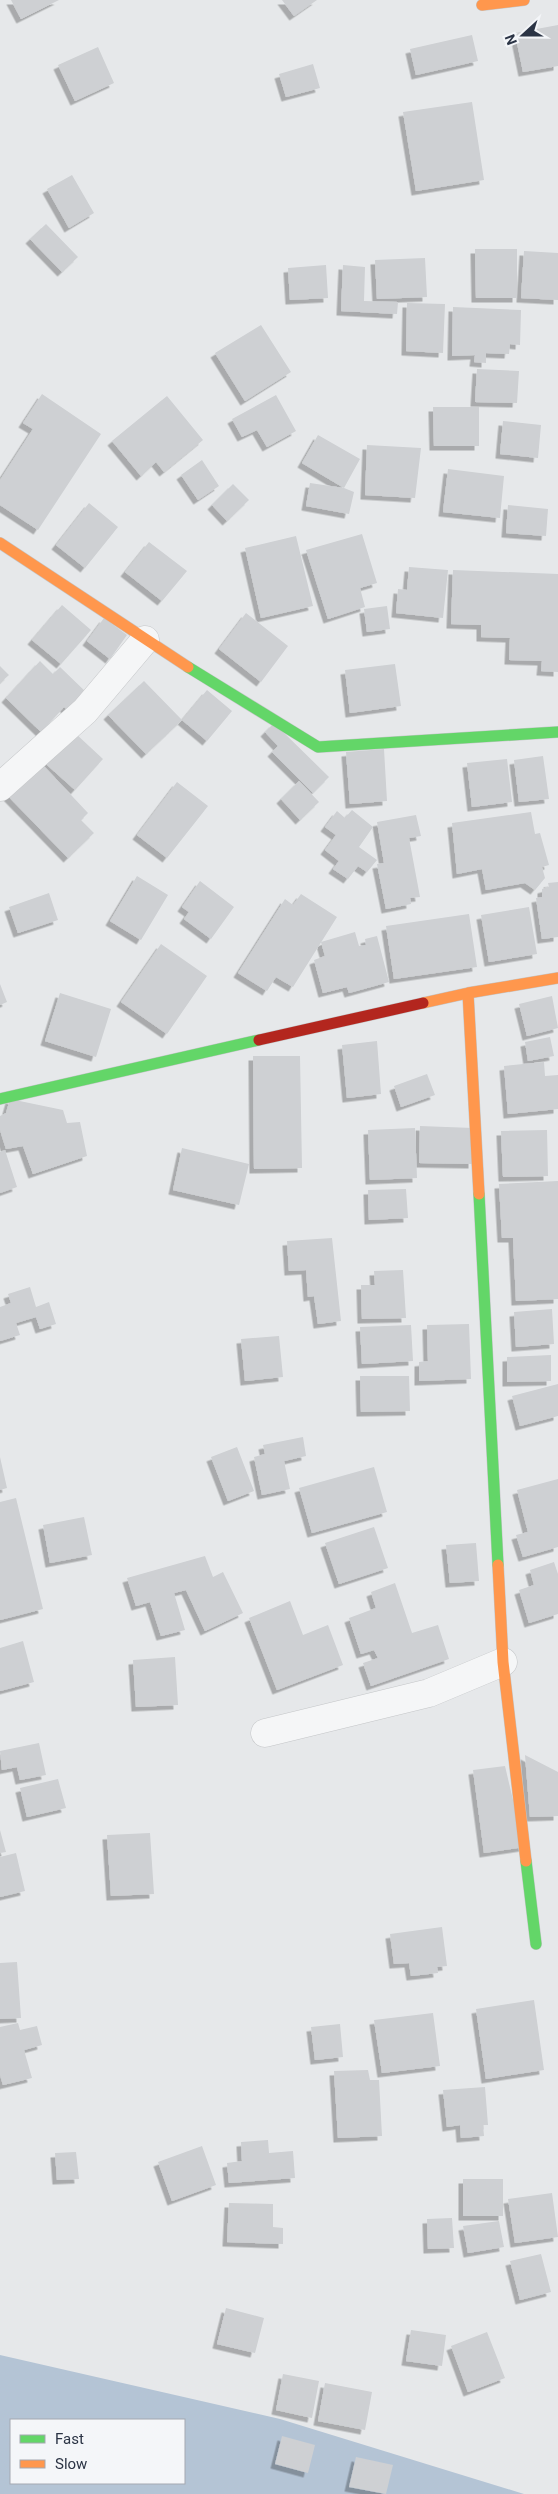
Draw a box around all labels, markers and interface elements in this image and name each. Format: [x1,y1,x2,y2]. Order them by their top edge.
north arrow [498,10,548,60]
text: N [502,32,520,47]
legend [10,2419,185,2484]
text: Fast [55,2430,84,2448]
text: Slow [55,2455,87,2473]

